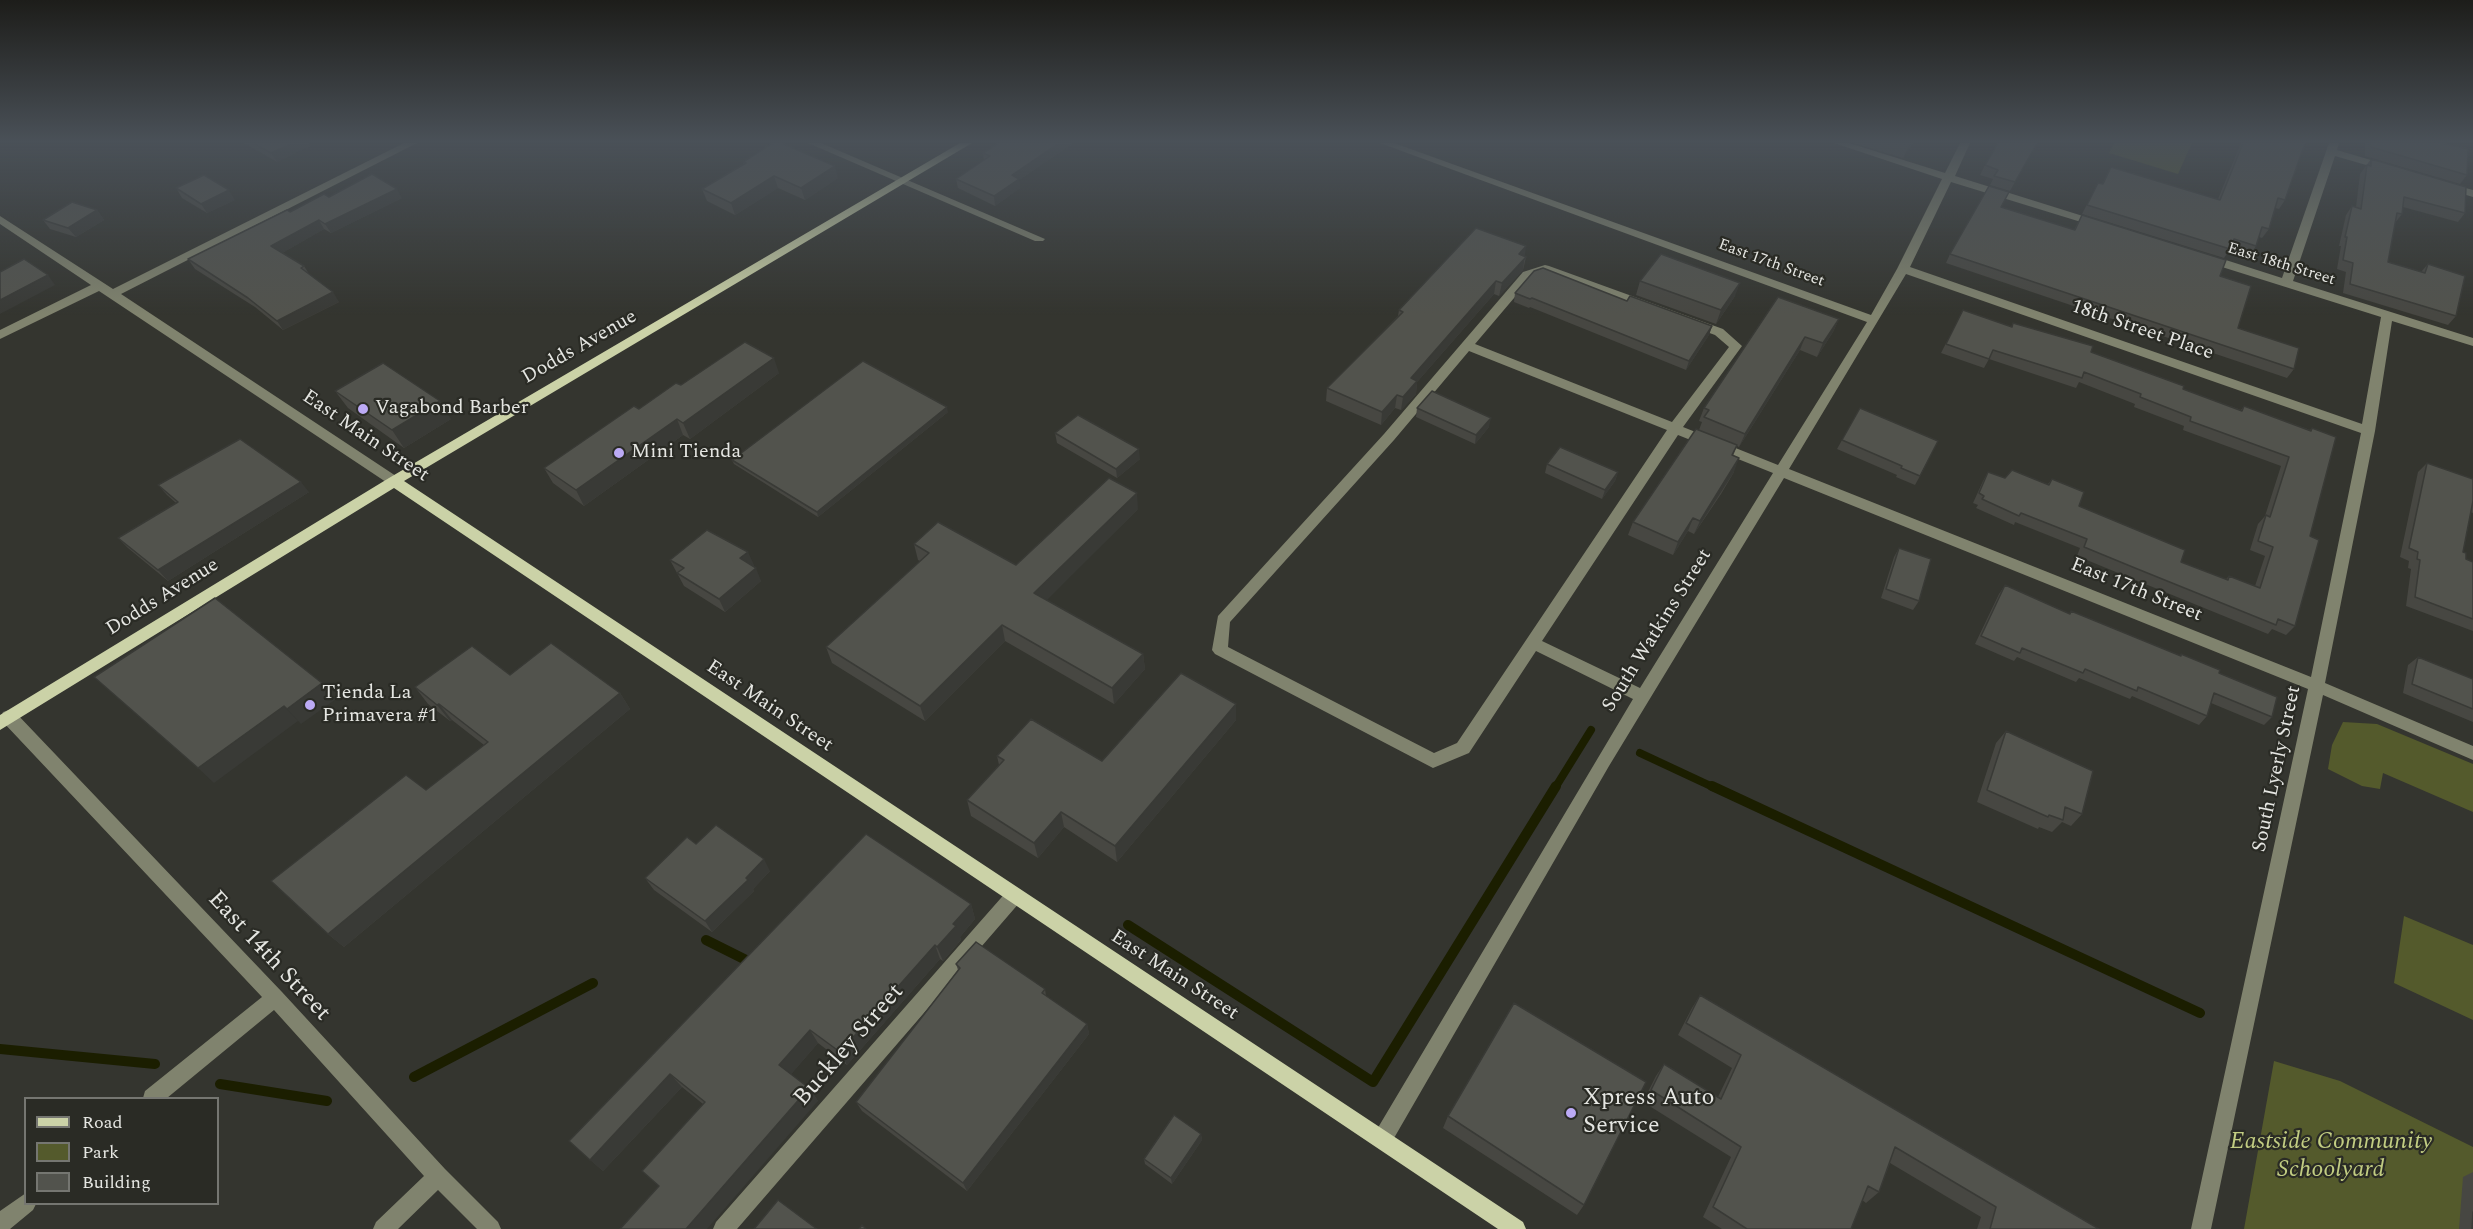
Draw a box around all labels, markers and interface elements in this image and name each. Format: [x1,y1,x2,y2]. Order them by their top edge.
street label: East 17th Street [1715,236,1827,292]
street label: East 18th Street [2225,240,2337,290]
street label: 18th Street Place [2068,295,2216,367]
street label: Dodds Avenue [518,306,642,390]
street label: East Main Street [297,386,433,488]
place label: Vagabond Barber [375,397,529,421]
marker: Vagabond Barber [356,402,370,416]
place label: Mini Tienda [631,441,741,465]
marker: Mini Tienda [612,446,626,460]
street label: South Watkins Street [1598,545,1718,717]
street label: Dodds Avenue [102,554,224,642]
street label: East 17th Street [2067,554,2205,628]
street label: East Main Street [701,656,837,758]
place label: Tienda La Primavera #1 [322,682,438,729]
street label: South Lyerly Street [2249,684,2307,854]
marker: Tienda La Primavera #1 [303,698,317,712]
street label: East 14th Street [200,886,336,1028]
street label: East Main Street [1106,926,1242,1026]
street label: Buckley Street [789,979,911,1113]
place label: Xpress Auto Service [1583,1085,1714,1141]
legend [24,1097,219,1205]
marker: Xpress Auto Service [1564,1106,1578,1120]
text: Road [82,1109,123,1136]
park label: Eastside Community Schoolyard [2230,1129,2432,1185]
text: Park [82,1139,119,1166]
text: Building [82,1169,151,1196]

